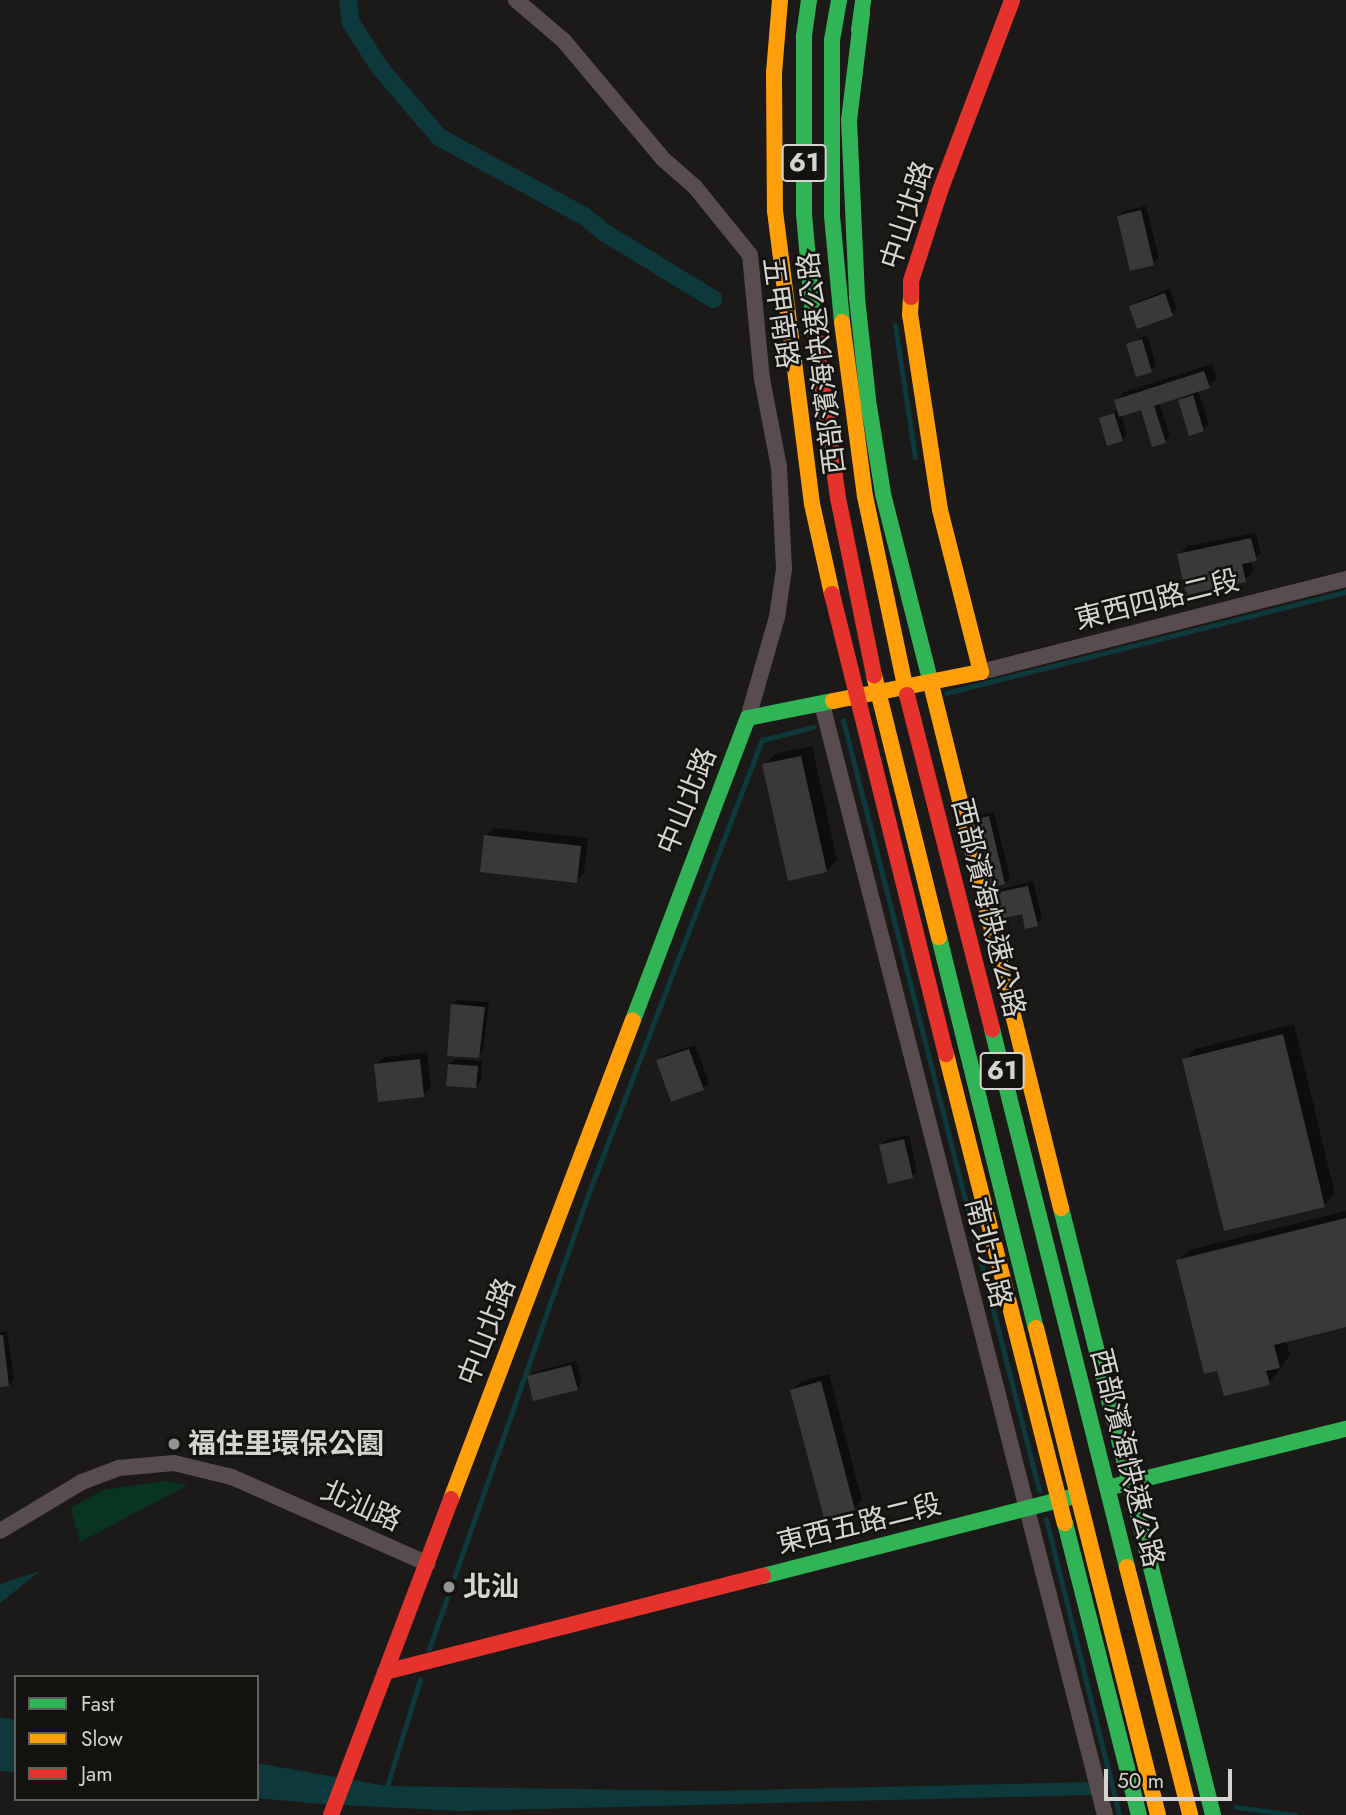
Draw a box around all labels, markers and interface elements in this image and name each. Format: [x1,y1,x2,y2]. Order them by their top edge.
road number: 61 [781,140,827,186]
street label: 中山北路 [874,157,940,273]
street label: 西部濱海快速公路 [792,250,852,476]
street label: 五甲南路 [756,255,804,371]
street label: 東西四路二段 [1071,563,1243,637]
street label: 中山北路 [650,743,724,859]
street label: 西部濱海快速公路 [945,795,1031,1021]
road number: 61 [979,1048,1025,1094]
street label: 南北九路 [958,1195,1018,1311]
street label: 中山北路 [451,1274,523,1390]
street label: 西部濱海快速公路 [1084,1345,1170,1571]
place label: 福住里環保公園 [188,1427,384,1461]
marker: 福住里環保公園 [166,1436,182,1452]
street label: 北汕路 [316,1474,406,1538]
street label: 東西五路二段 [773,1487,945,1561]
place label: 北汕 [463,1570,519,1604]
marker: 北汕 [441,1579,457,1595]
legend [14,1675,259,1801]
text: Fast [81,1689,114,1719]
text: Slow [81,1724,123,1754]
scale bar [1108,1756,1236,1800]
text: Jam [81,1759,113,1789]
text: 50 m [1117,1766,1164,1796]

